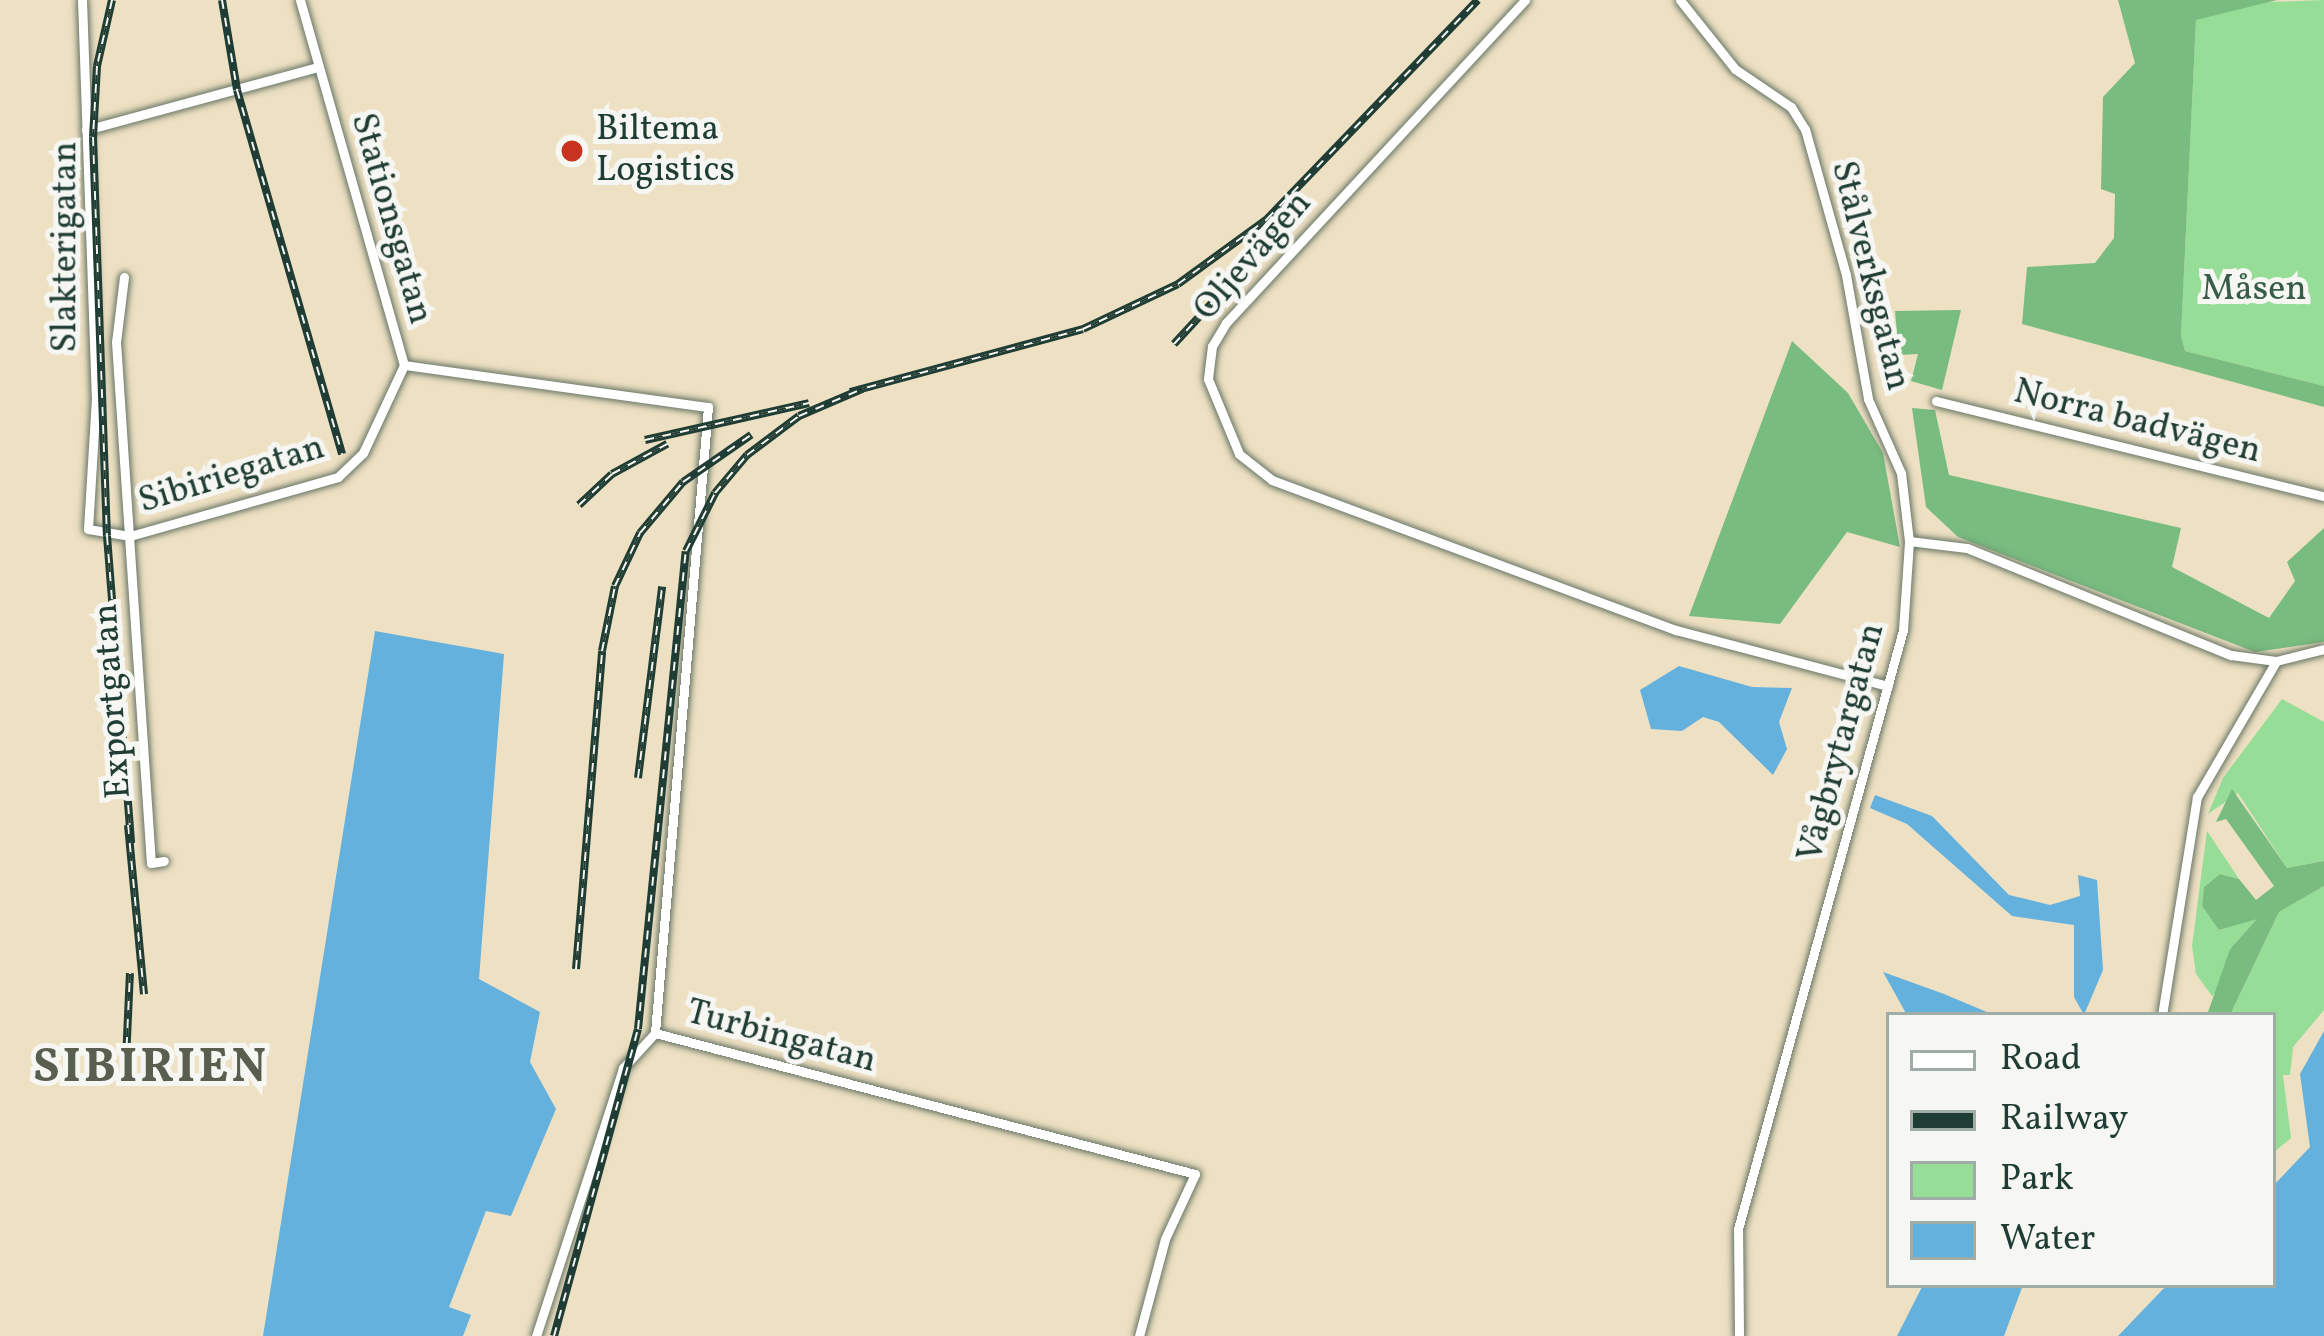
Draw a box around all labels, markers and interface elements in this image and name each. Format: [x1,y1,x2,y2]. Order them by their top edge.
place label: Biltema Logistics [596,108,735,193]
street label: Stationsgatan [339,109,441,329]
marker: Biltema Logistics [559,138,585,164]
street label: Slakterigatan [45,141,89,353]
street label: Stålverksgatan [1820,157,1918,395]
street label: Oljevägen [1186,183,1322,331]
park label: Måsen [2201,269,2307,313]
street label: Norra badvägen [2009,371,2265,475]
street label: Sibiriegatan [134,427,330,525]
street label: Exportgatan [86,602,142,800]
street label: Vågbrytargatan [1790,619,1896,867]
street label: Turbingatan [681,992,881,1084]
legend [1886,1012,2276,1288]
text: Road [2000,1035,2081,1085]
district label: SIBIRIEN [33,1040,269,1098]
text: Railway [2000,1095,2128,1145]
text: Park [2000,1155,2074,1205]
text: Water [2000,1215,2095,1265]

